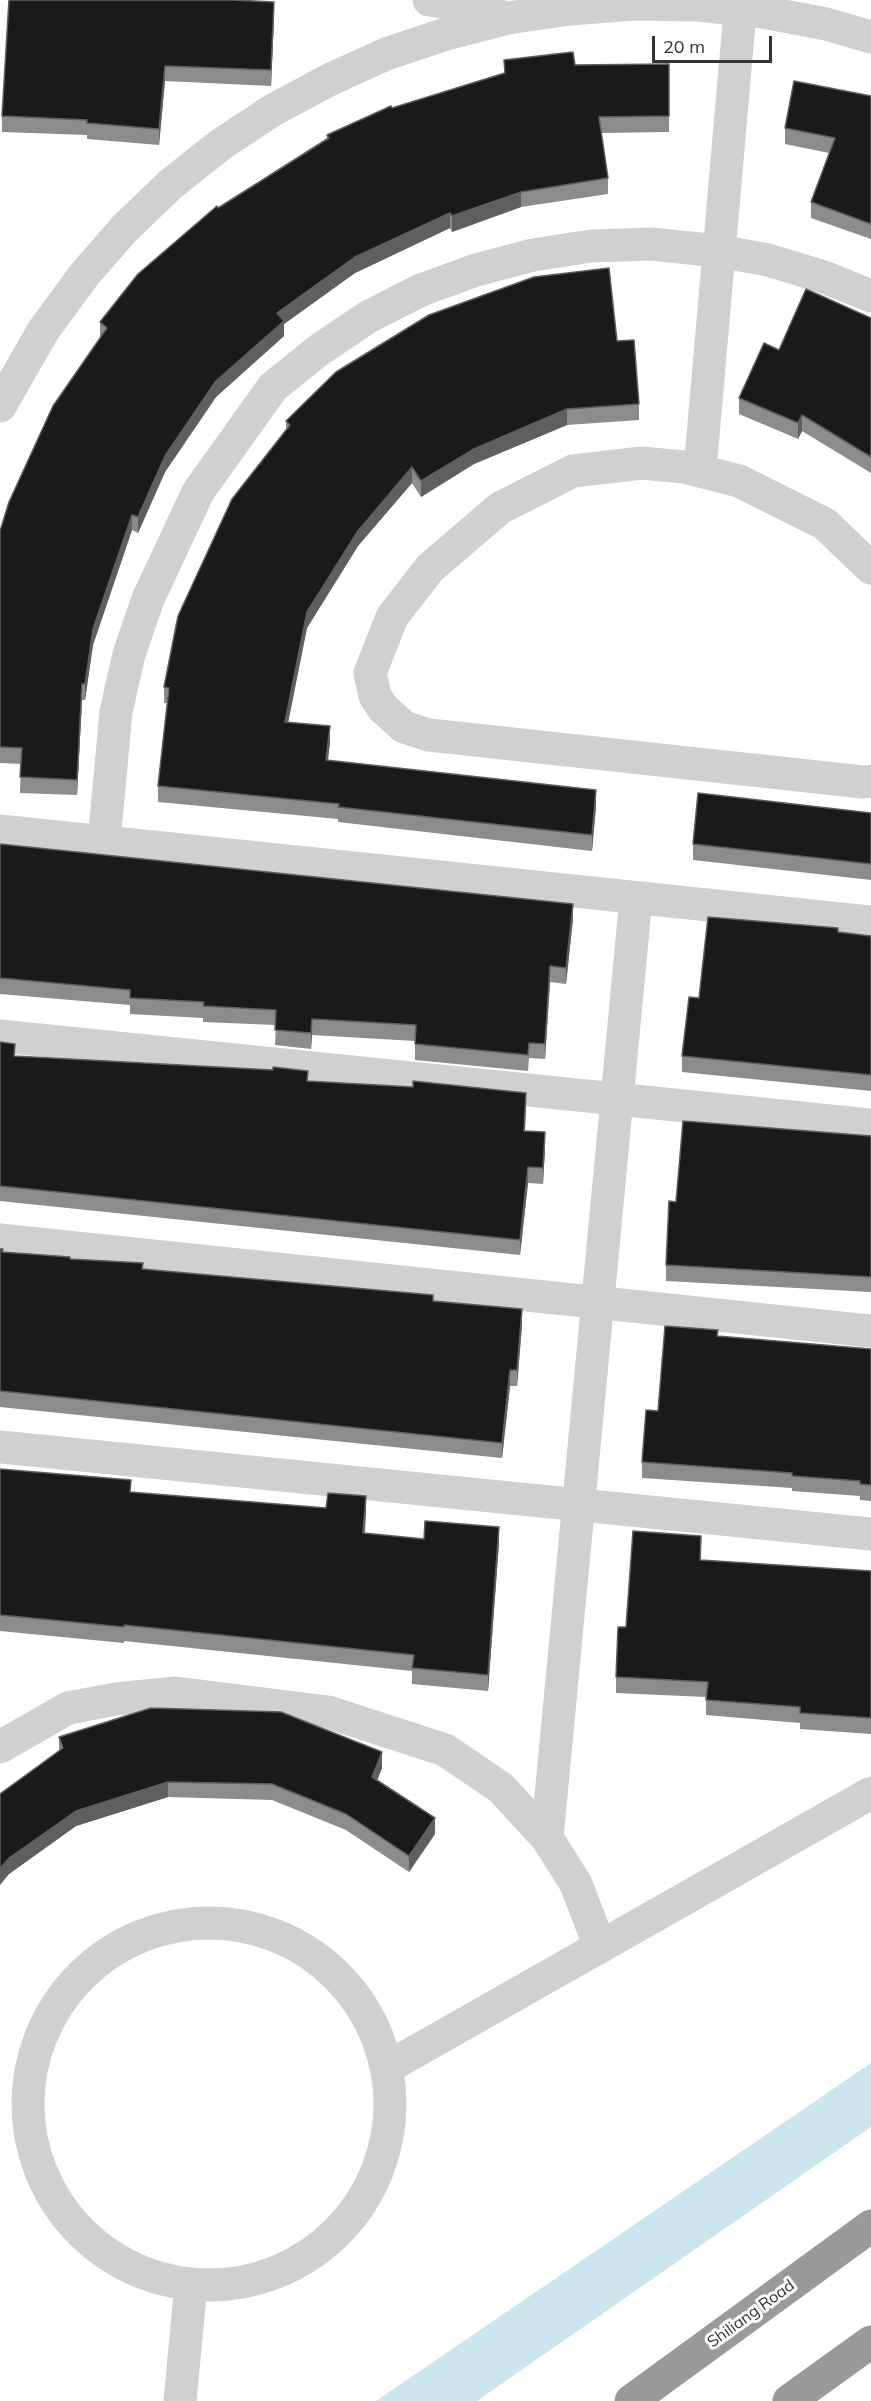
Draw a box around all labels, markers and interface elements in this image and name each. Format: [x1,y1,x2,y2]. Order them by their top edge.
scale bar [655,24,775,62]
text: 20 m [663,35,705,58]
street label: Shiliang Road [704,2276,798,2352]

